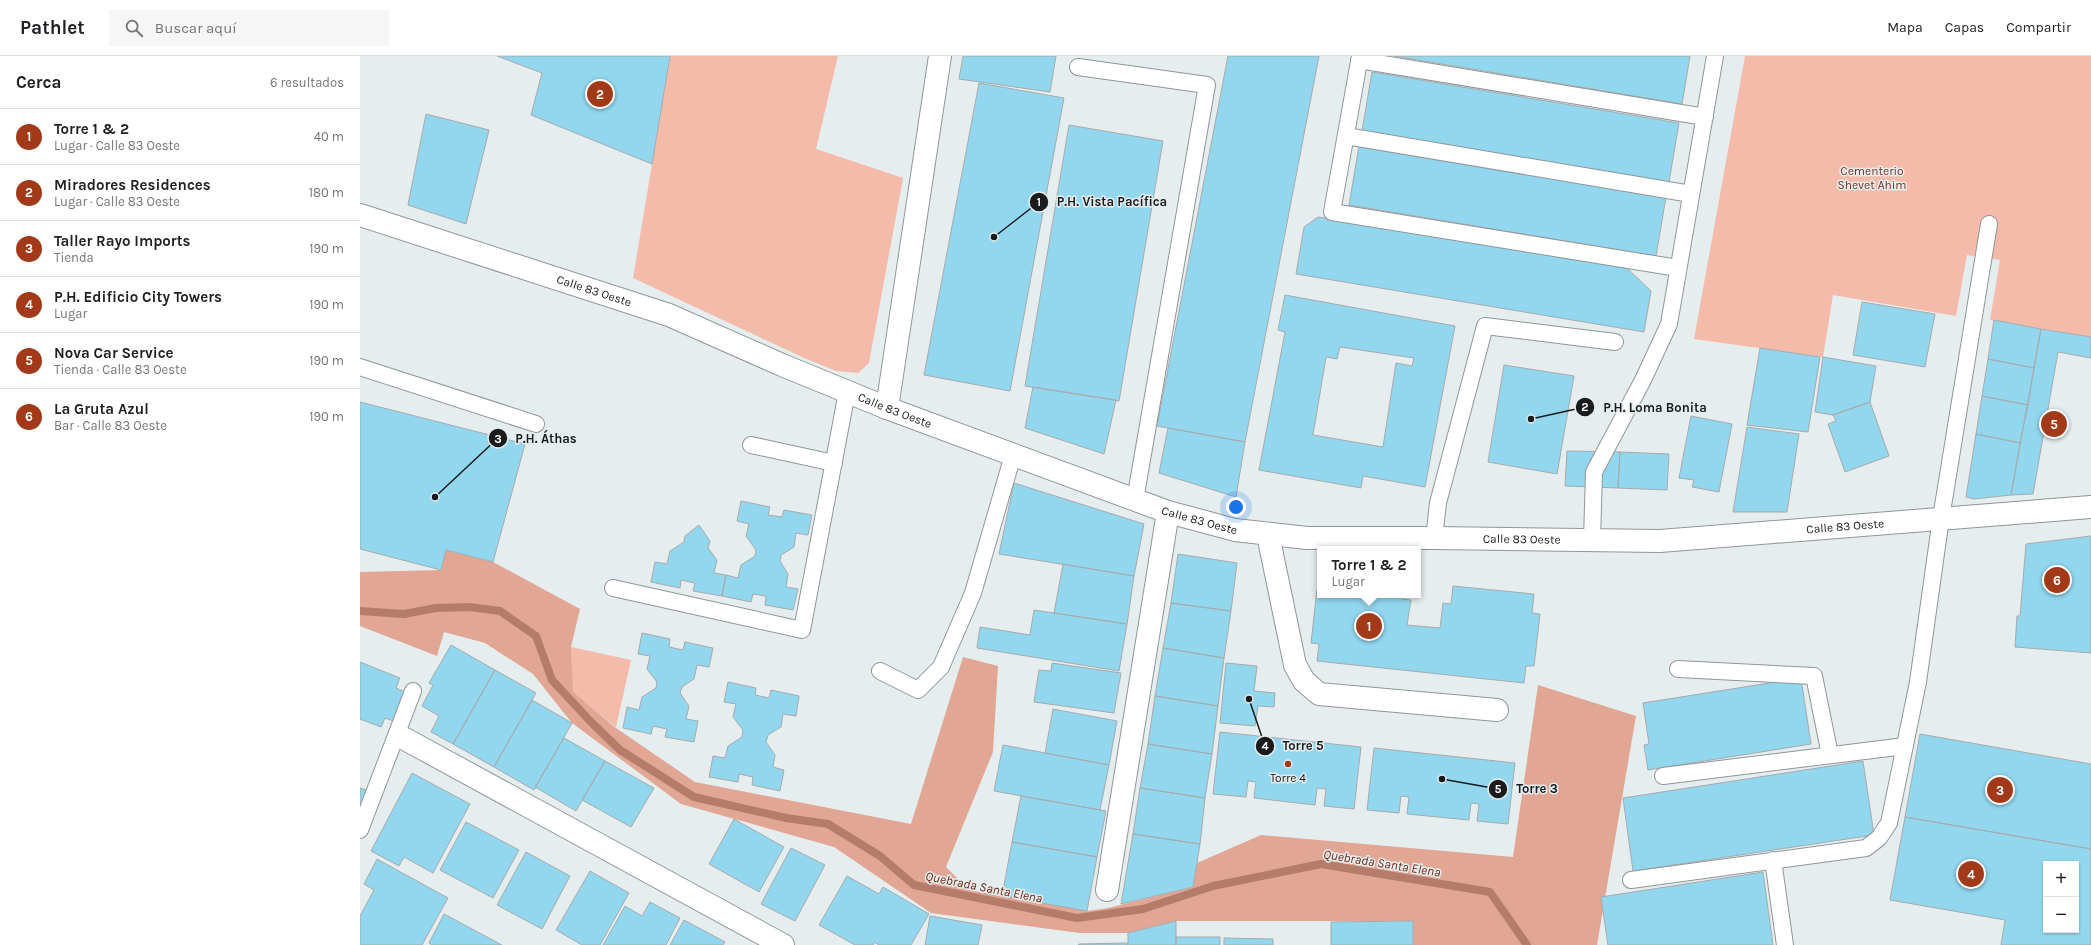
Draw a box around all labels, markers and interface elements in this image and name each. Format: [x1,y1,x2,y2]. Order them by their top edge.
search box [109,10,389,46]
text: Pathlet [20,17,85,39]
icon: search [123,17,145,39]
text: Buscar aquí [155,19,237,37]
text: Mapa [1887,19,1923,36]
text: Capas [1945,19,1984,36]
text: Compartir [2006,19,2071,36]
text: Cerca [16,72,61,92]
text: 6 resultados [270,75,344,90]
pin: 2 [587,79,613,109]
text: Torre 1 & 2 [54,120,129,138]
text: 1 [27,129,31,144]
text: 40 m [314,129,344,144]
text: Lugar · Calle 83 Oeste [54,138,180,153]
park label: Cementerio Shevet Ahim [1837,164,1907,192]
text: Miradores Residences [54,176,211,194]
text: 2 [25,185,33,200]
text: 180 m [309,185,344,200]
callout: P.H. Vista Pacífica [1029,189,1175,214]
text: Lugar · Calle 83 Oeste [54,194,180,209]
text: P.H. Vista Pacífica [1057,194,1167,209]
text: 1 [1037,195,1041,209]
text: Taller Rayo Imports [54,232,191,250]
text: 3 [25,241,33,256]
text: 190 m [309,241,344,256]
text: Tienda [54,250,94,265]
street label: Calle 83 Oeste [555,272,633,309]
text: P.H. Edificio City Towers [54,288,222,306]
text: 4 [25,297,33,312]
text: 190 m [309,297,344,312]
text: Lugar [54,306,87,321]
text: Nova Car Service [54,344,174,362]
text: 5 [25,353,33,368]
text: 190 m [309,353,344,368]
text: Tienda · Calle 83 Oeste [54,362,187,377]
street label: Calle 83 Oeste [856,390,934,431]
callout: P.H. Loma Bonita [1575,395,1715,420]
text: La Gruta Azul [54,400,149,418]
text: 2 [1581,400,1589,414]
text: P.H. Loma Bonita [1603,400,1707,415]
text: 6 [25,409,33,424]
text: 190 m [309,409,344,424]
pin: 5 [2041,409,2067,439]
text: Bar · Calle 83 Oeste [54,418,167,433]
callout: P.H. Áthas [488,426,585,451]
text: P.H. Áthas [515,429,577,446]
text: 3 [494,432,502,446]
your location [1226,497,1246,517]
street label: Calle 83 Oeste [1160,503,1239,537]
street label: Calle 83 Oeste [1806,516,1885,536]
street label: Calle 83 Oeste [1483,532,1561,547]
popup [1317,546,1421,598]
text: Torre 1 & 2 [1331,556,1407,574]
pin: 6 [2044,565,2070,595]
text: Lugar [1331,574,1365,589]
pin: 1 [1356,611,1382,641]
callout: Torre 5 [1255,733,1332,758]
text: Torre 5 [1282,738,1324,753]
text: 4 [1261,739,1269,753]
marker: Torre 4 [1283,759,1293,769]
place label: Torre 4 [1270,771,1306,785]
pin: 3 [1987,775,2013,805]
callout: Torre 3 [1488,776,1566,801]
text: Torre 3 [1516,781,1558,796]
text: 5 [1495,782,1502,796]
water label: Quebrada Santa Elena [1322,846,1442,880]
pin: 4 [1958,859,1984,889]
map controls [2043,861,2079,933]
button: + [2043,861,2079,897]
water label: Quebrada Santa Elena [924,868,1044,906]
button: − [2043,897,2079,933]

